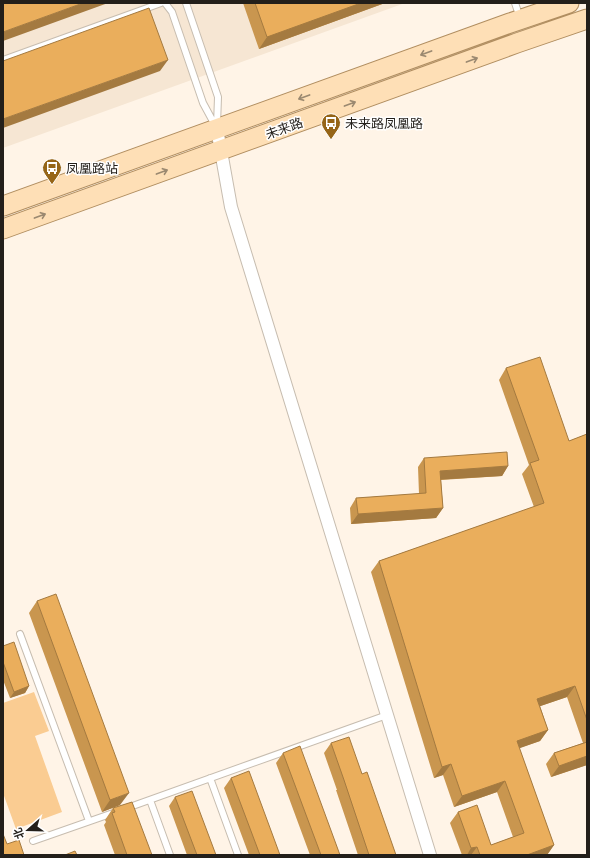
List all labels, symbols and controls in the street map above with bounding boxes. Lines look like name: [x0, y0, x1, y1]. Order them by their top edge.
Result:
one-way arrow: [421, 50, 433, 58]
one-way arrow: [466, 55, 478, 63]
one-way arrow: [298, 94, 310, 102]
one-way arrow: [344, 99, 356, 107]
bus stop icon: 未来路凤凰路: [320, 112, 342, 140]
street label: 未来路: [263, 115, 305, 142]
place label: 未来路凤凰路: [345, 116, 423, 131]
bus stop icon: 凤凰路站: [41, 157, 63, 185]
place label: 凤凰路站: [66, 161, 118, 176]
one-way arrow: [156, 167, 168, 175]
one-way arrow: [33, 211, 45, 219]
north arrow: [8, 810, 48, 850]
text: 北: [11, 826, 27, 841]

